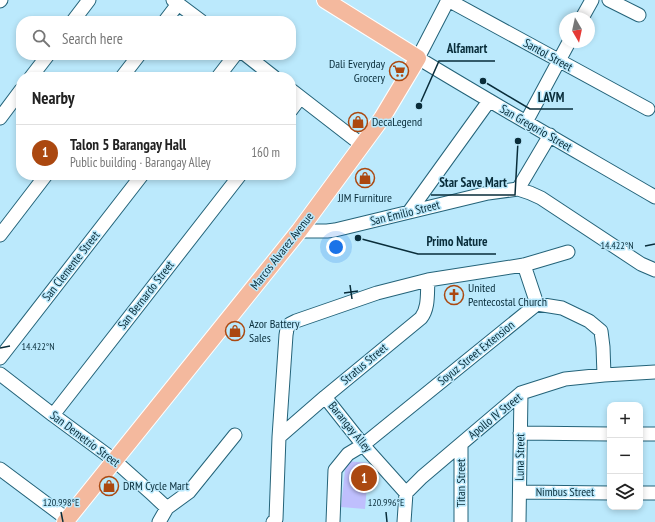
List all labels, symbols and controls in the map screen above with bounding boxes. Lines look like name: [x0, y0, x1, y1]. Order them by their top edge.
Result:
north arrow: [559, 12, 595, 48]
search box: [16, 16, 296, 60]
icon: search: [30, 27, 52, 49]
text: Search here: [62, 29, 123, 48]
street label: Santol Street: [521, 35, 576, 74]
callout: Alfamart: [439, 36, 495, 61]
text: Alfamart: [446, 40, 487, 57]
place label: Dali Everyday Grocery: [329, 56, 385, 85]
supermarket icon: Dali Everyday Grocery: [388, 60, 410, 82]
callout: LAVM: [530, 84, 573, 109]
text: Nearby: [32, 87, 75, 109]
text: LAVM: [538, 89, 565, 106]
street label: San Gregorio Street: [498, 101, 576, 155]
shop icon: DecaLegend: [347, 111, 369, 133]
place label: DecaLegend: [372, 114, 422, 129]
text: Talon 5 Barangay Hall: [70, 135, 186, 154]
text: 1: [42, 144, 48, 161]
text: 160 m: [251, 144, 280, 161]
text: Public building · Barangay Alley: [70, 154, 211, 171]
shop icon: JJM Furniture: [354, 167, 376, 189]
callout: Star Save Mart: [431, 170, 515, 195]
text: Star Save Mart: [439, 174, 507, 191]
place label: JJM Furniture: [337, 190, 392, 205]
street label: San Emilio Street: [368, 196, 442, 228]
street label: Marcos Alvarez Avenue: [247, 209, 316, 292]
street label: San Clemente Street: [39, 227, 103, 304]
callout: Primo Nature: [418, 229, 496, 254]
text: Primo Nature: [426, 233, 488, 250]
your location: [326, 237, 346, 257]
text: 14.422°N: [600, 239, 634, 252]
street label: San Bernardo Street: [114, 257, 177, 332]
place label: United Pentecostal Church: [468, 280, 547, 309]
church icon: United Pentecostal Church: [443, 284, 465, 306]
place label: Azor Battery Sales: [249, 316, 300, 345]
street label: Soyuz Street Extension: [434, 317, 517, 388]
shop icon: Azor Battery Sales: [224, 320, 246, 342]
street label: Stratus Street: [337, 339, 391, 388]
text: 14.422°N: [21, 340, 55, 353]
street label: Apollo IV Street: [465, 389, 525, 442]
street label: Barangay Alley: [325, 398, 376, 455]
map controls: [607, 402, 643, 510]
button: +: [607, 402, 643, 438]
street label: San Demetrio Street: [47, 407, 124, 470]
street label: Luna Street: [512, 432, 527, 481]
button: −: [607, 438, 643, 474]
street label: Titan Street: [453, 458, 468, 507]
pin: 1: [351, 463, 377, 493]
button: layers: [607, 474, 643, 510]
shop icon: DRM Cycle Mart: [98, 475, 120, 497]
place label: DRM Cycle Mart: [123, 478, 189, 493]
street label: Nimbus Street: [536, 484, 595, 499]
text: 120.998°E: [43, 496, 79, 509]
text: 120.996°E: [368, 496, 404, 509]

